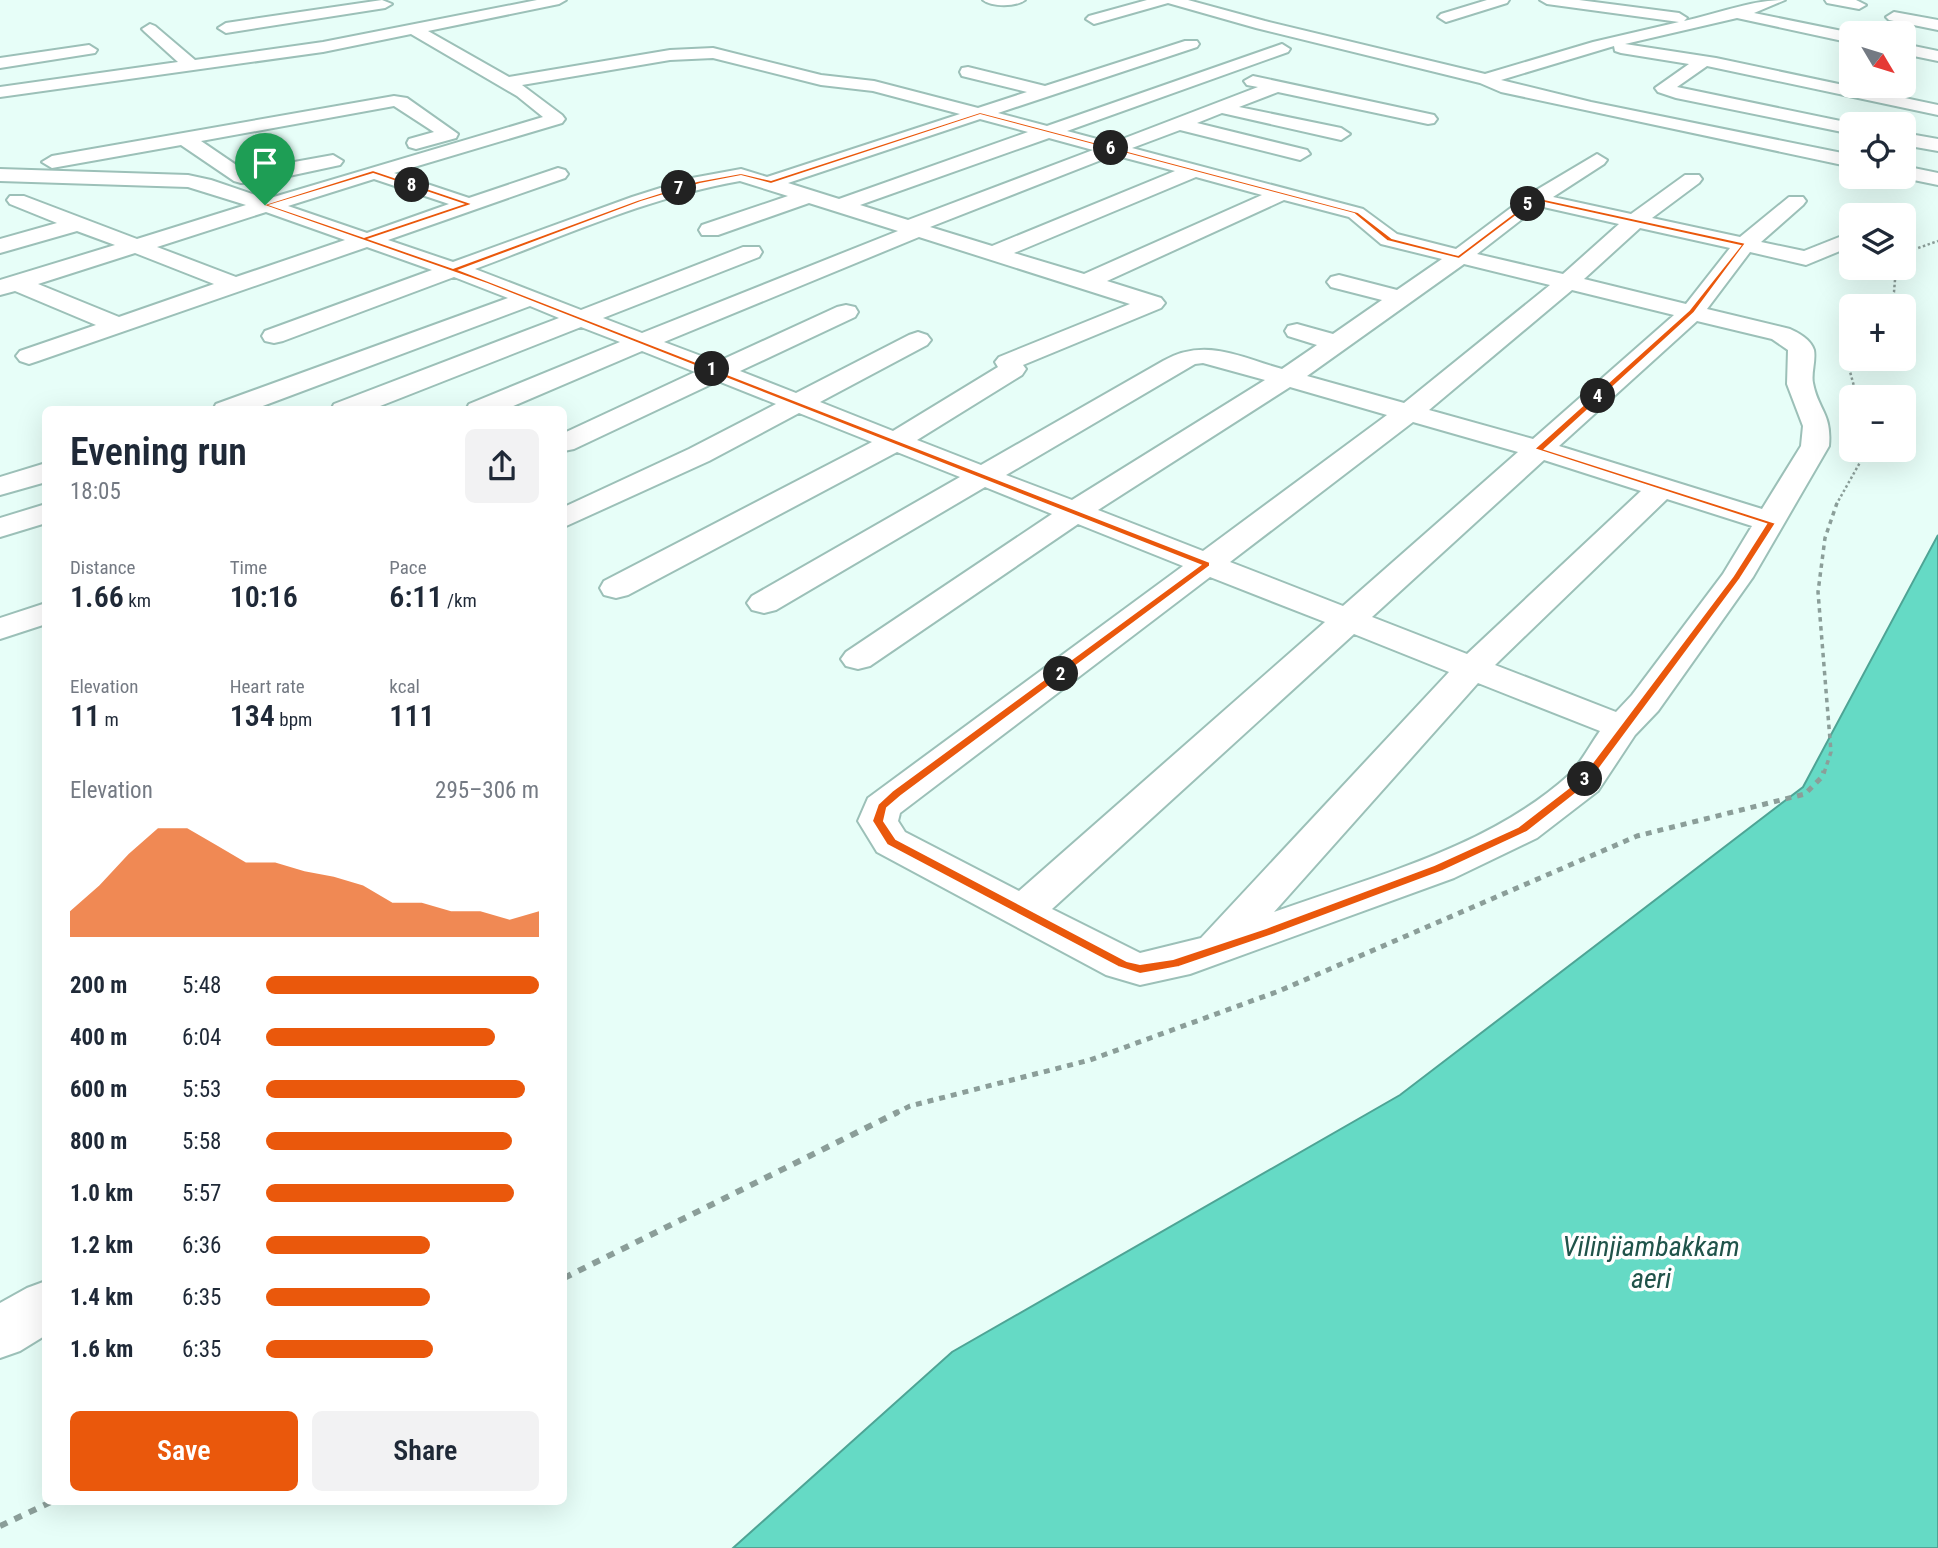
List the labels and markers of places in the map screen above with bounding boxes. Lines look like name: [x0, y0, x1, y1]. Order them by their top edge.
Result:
pin: 6: [1094, 130, 1128, 166]
pin: [235, 133, 295, 205]
pin: 8: [394, 168, 430, 202]
pin: 7: [662, 170, 696, 206]
pin: 5: [1510, 186, 1546, 222]
pin: 1: [694, 352, 730, 386]
pin: 4: [1580, 378, 1616, 414]
pin: 2: [1044, 656, 1078, 692]
pin: 3: [1568, 762, 1602, 796]

